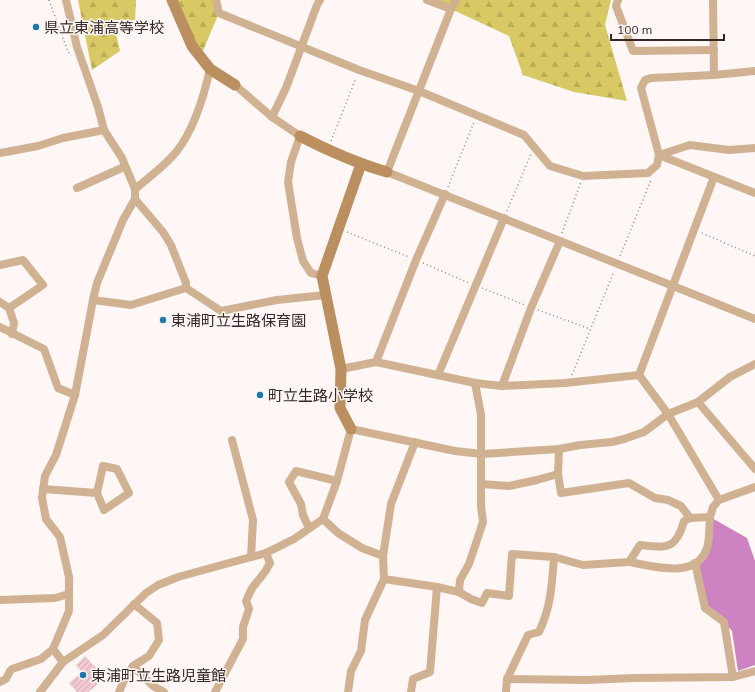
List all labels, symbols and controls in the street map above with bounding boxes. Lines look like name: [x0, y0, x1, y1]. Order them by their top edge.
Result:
scale bar: [611, 16, 724, 42]
place label: 県立東浦高等学校: [44, 18, 164, 37]
marker: 県立東浦高等学校: [31, 22, 41, 32]
text: 100 m: [617, 22, 652, 37]
place label: 東浦町立生路保育園: [171, 311, 306, 330]
marker: 東浦町立生路保育園: [158, 315, 168, 325]
place label: 町立生路小学校: [268, 386, 373, 405]
marker: 町立生路小学校: [255, 390, 265, 400]
place label: 東浦町立生路児童館: [91, 666, 226, 685]
marker: 東浦町立生路児童館: [78, 670, 88, 680]

